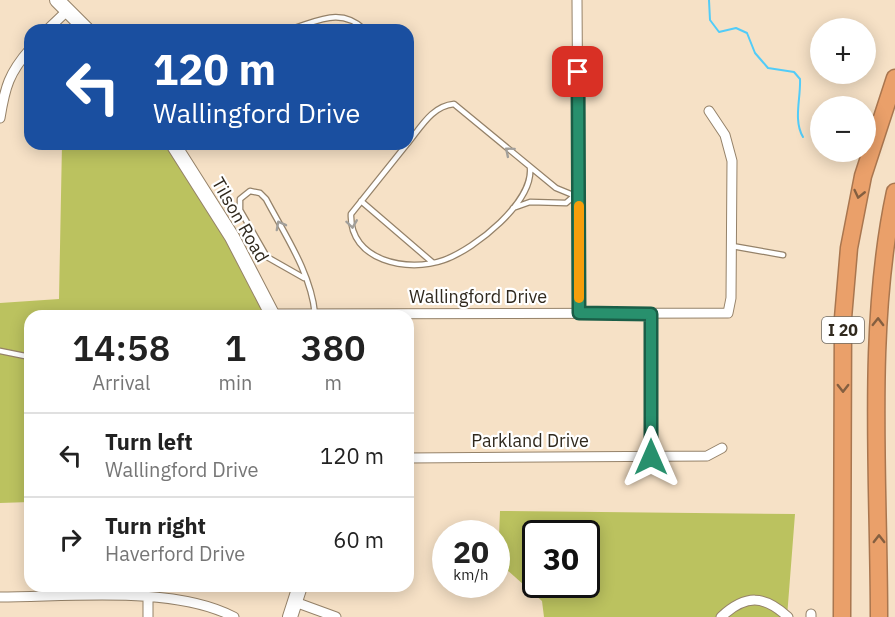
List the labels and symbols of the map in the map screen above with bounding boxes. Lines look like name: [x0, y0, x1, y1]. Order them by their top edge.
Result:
pin: [552, 46, 603, 97]
one-way arrow: [505, 147, 516, 158]
street label: Tilson Road: [207, 173, 274, 266]
one-way arrow: [854, 189, 867, 199]
one-way arrow: [346, 219, 358, 229]
one-way arrow: [276, 221, 287, 231]
street label: Wallingford Drive: [409, 285, 547, 308]
road number: I 20: [822, 317, 864, 343]
one-way arrow: [872, 317, 884, 326]
one-way arrow: [837, 383, 849, 392]
position arrow: [619, 425, 683, 489]
street label: Parkland Drive: [471, 429, 589, 452]
speed limit sign: 30: [522, 520, 600, 598]
one-way arrow: [873, 535, 885, 544]

